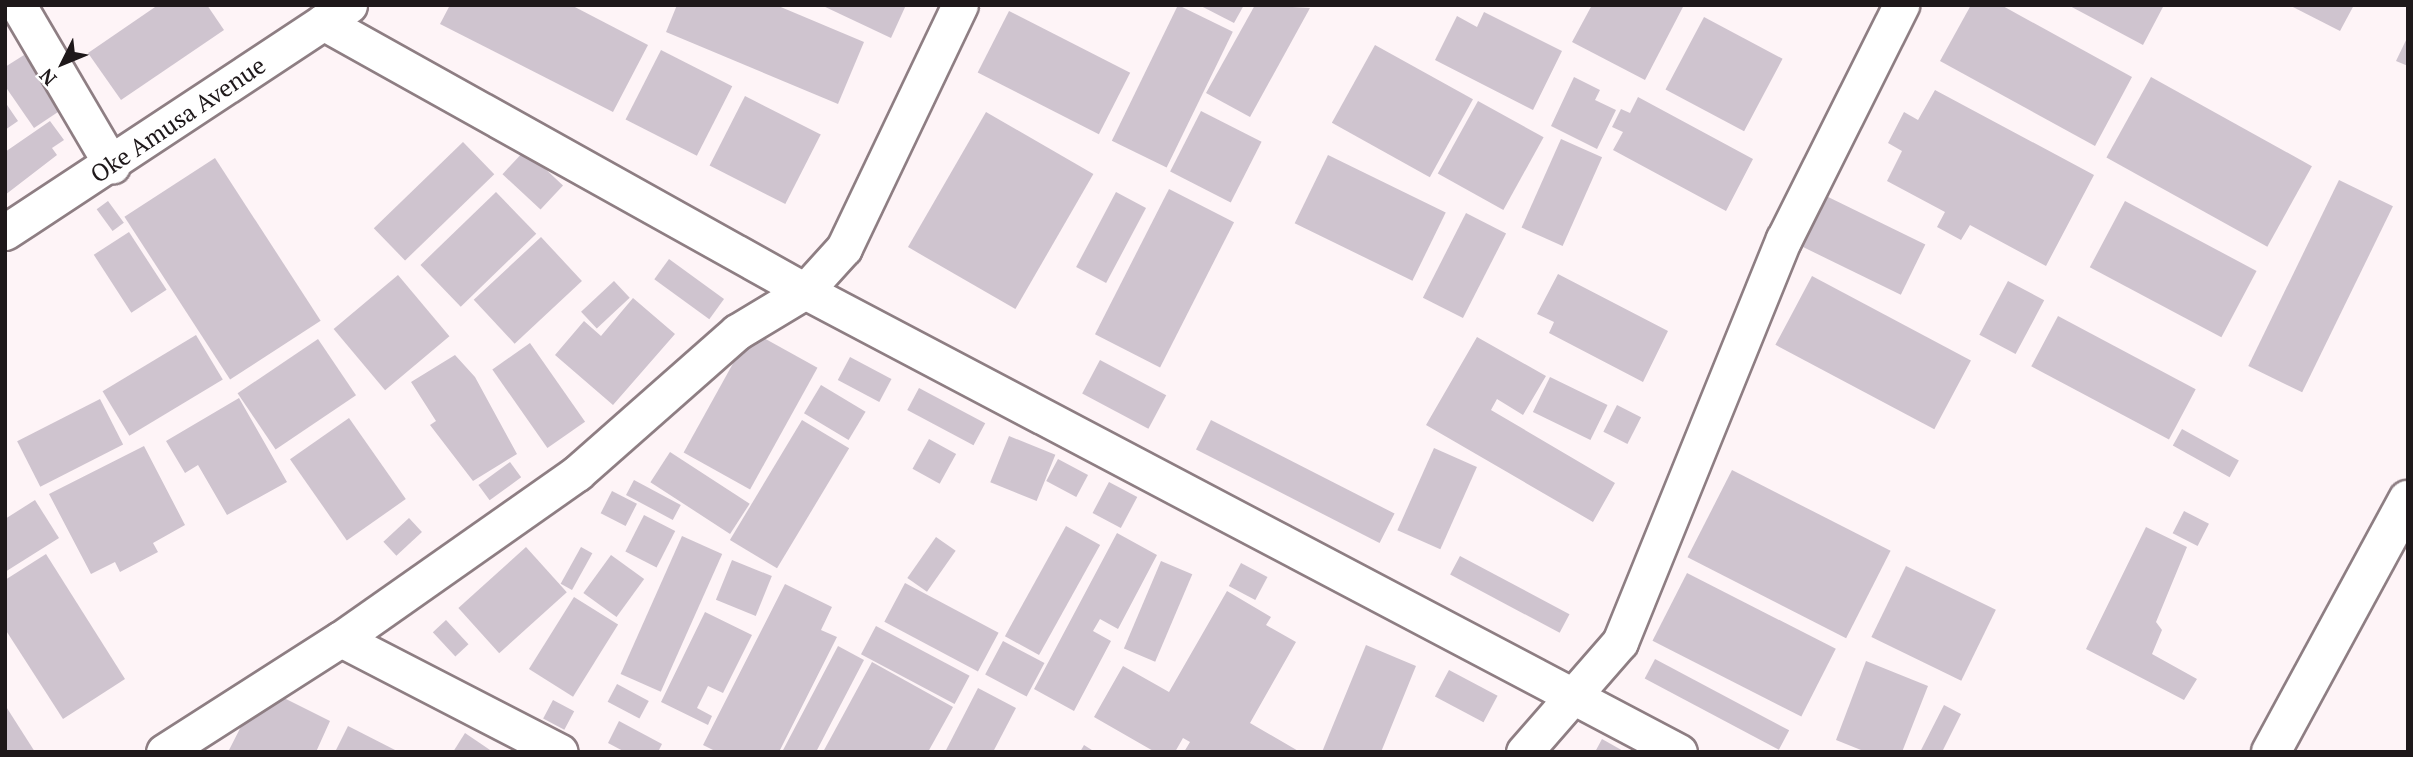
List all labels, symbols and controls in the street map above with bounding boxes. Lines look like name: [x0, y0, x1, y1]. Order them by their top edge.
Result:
north arrow: [28, 28, 98, 98]
street label: Oke Amusa Avenue: [85, 51, 271, 189]
text: N: [33, 64, 61, 91]

